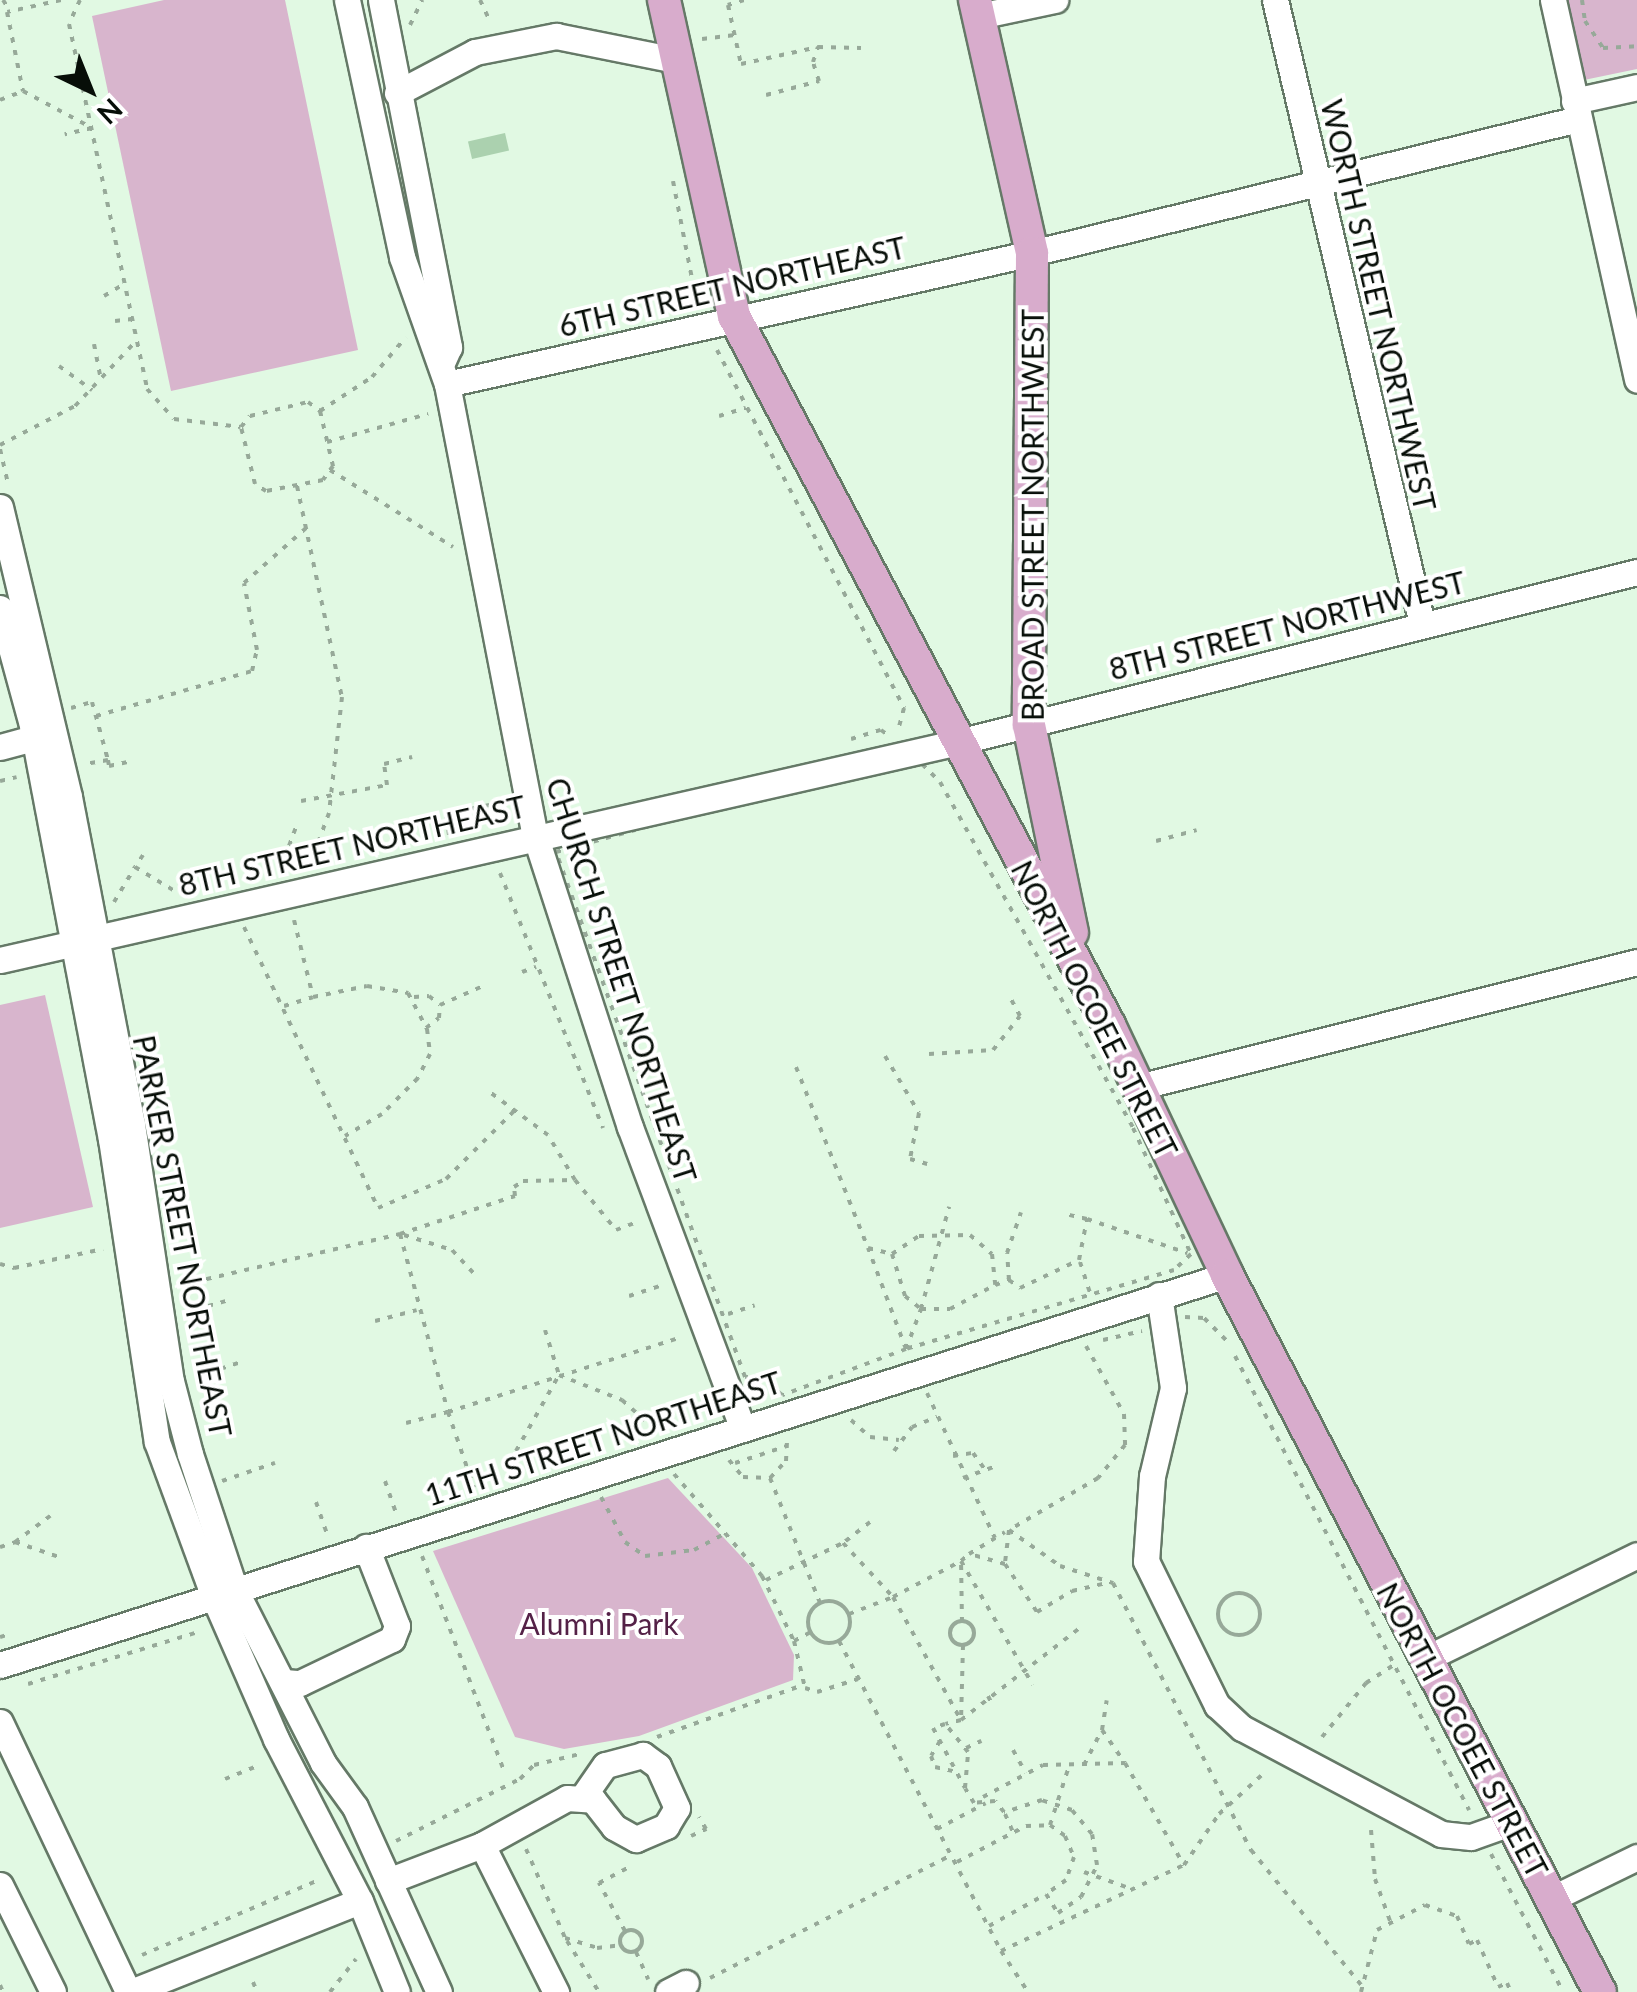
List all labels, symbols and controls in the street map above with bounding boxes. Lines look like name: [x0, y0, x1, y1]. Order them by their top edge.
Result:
north arrow: [40, 40, 140, 140]
text: N: [91, 92, 130, 132]
street label: WORTH STREET NORTHWEST: [1314, 95, 1444, 515]
street label: 6TH STREET NORTHEAST: [555, 228, 909, 344]
street label: BROAD STREET NORTHWEST: [1014, 308, 1050, 722]
street label: 8TH STREET NORTHWEST: [1105, 563, 1469, 687]
street label: CHURCH STREET NORTHEAST: [539, 773, 705, 1187]
street label: 8TH STREET NORTHEAST: [175, 787, 529, 903]
street label: NORTH OCOEE STREET: [1004, 855, 1186, 1163]
street label: PARKER STREET NORTHEAST: [126, 1032, 240, 1440]
street label: 11TH STREET NORTHEAST: [420, 1363, 786, 1513]
street label: NORTH OCOEE STREET: [1370, 1577, 1556, 1883]
park label: Alumni Park: [520, 1605, 678, 1641]

